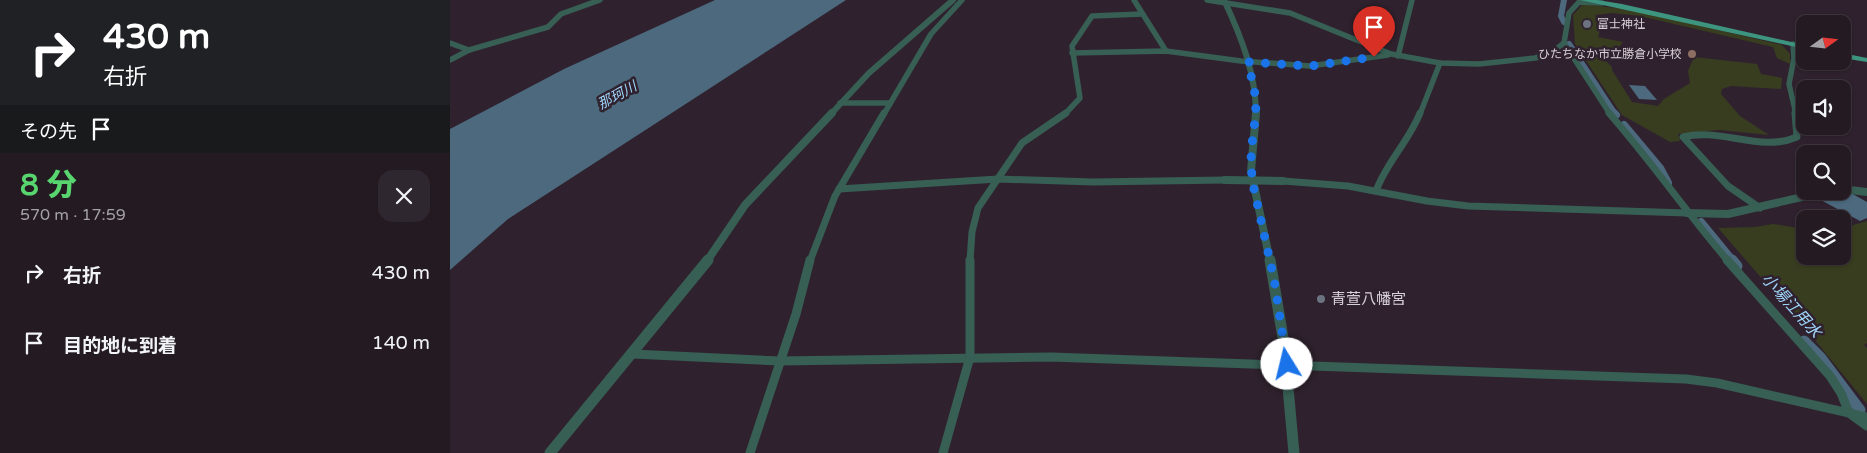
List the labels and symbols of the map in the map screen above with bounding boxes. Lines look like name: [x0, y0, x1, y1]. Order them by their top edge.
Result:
pin: [1353, 6, 1395, 57]
north arrow: [1796, 15, 1851, 70]
place label: 富士神社: [1597, 17, 1645, 31]
marker: 富士神社: [1581, 18, 1593, 30]
place label: ひたちなか市立勝倉小学校: [1538, 47, 1682, 61]
marker: ひたちなか市立勝倉小学校: [1686, 48, 1698, 60]
water label: 那珂川: [595, 77, 641, 113]
water label: 小場江用水: [1757, 269, 1827, 344]
place label: 青萱八幡宮: [1331, 290, 1406, 308]
marker: 青萱八幡宮: [1315, 293, 1327, 305]
position arrow: [1260, 337, 1312, 389]

